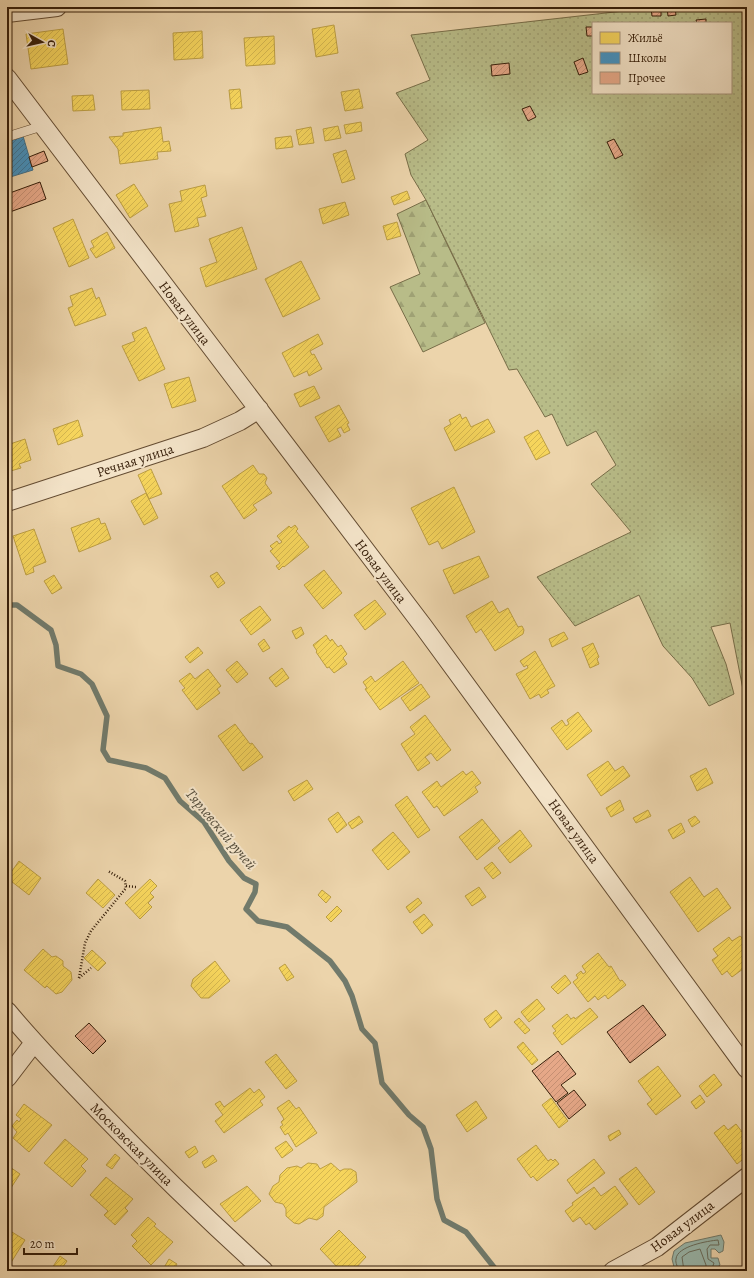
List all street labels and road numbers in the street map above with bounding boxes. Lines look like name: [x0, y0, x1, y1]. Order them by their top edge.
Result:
street label: Новая улица: [154, 277, 215, 350]
street label: Речная улица: [94, 439, 177, 482]
street label: Новая улица: [350, 535, 411, 608]
street label: Новая улица: [544, 795, 604, 868]
street label: Московская улица: [86, 1099, 178, 1190]
street label: Новая улица: [646, 1196, 719, 1257]

